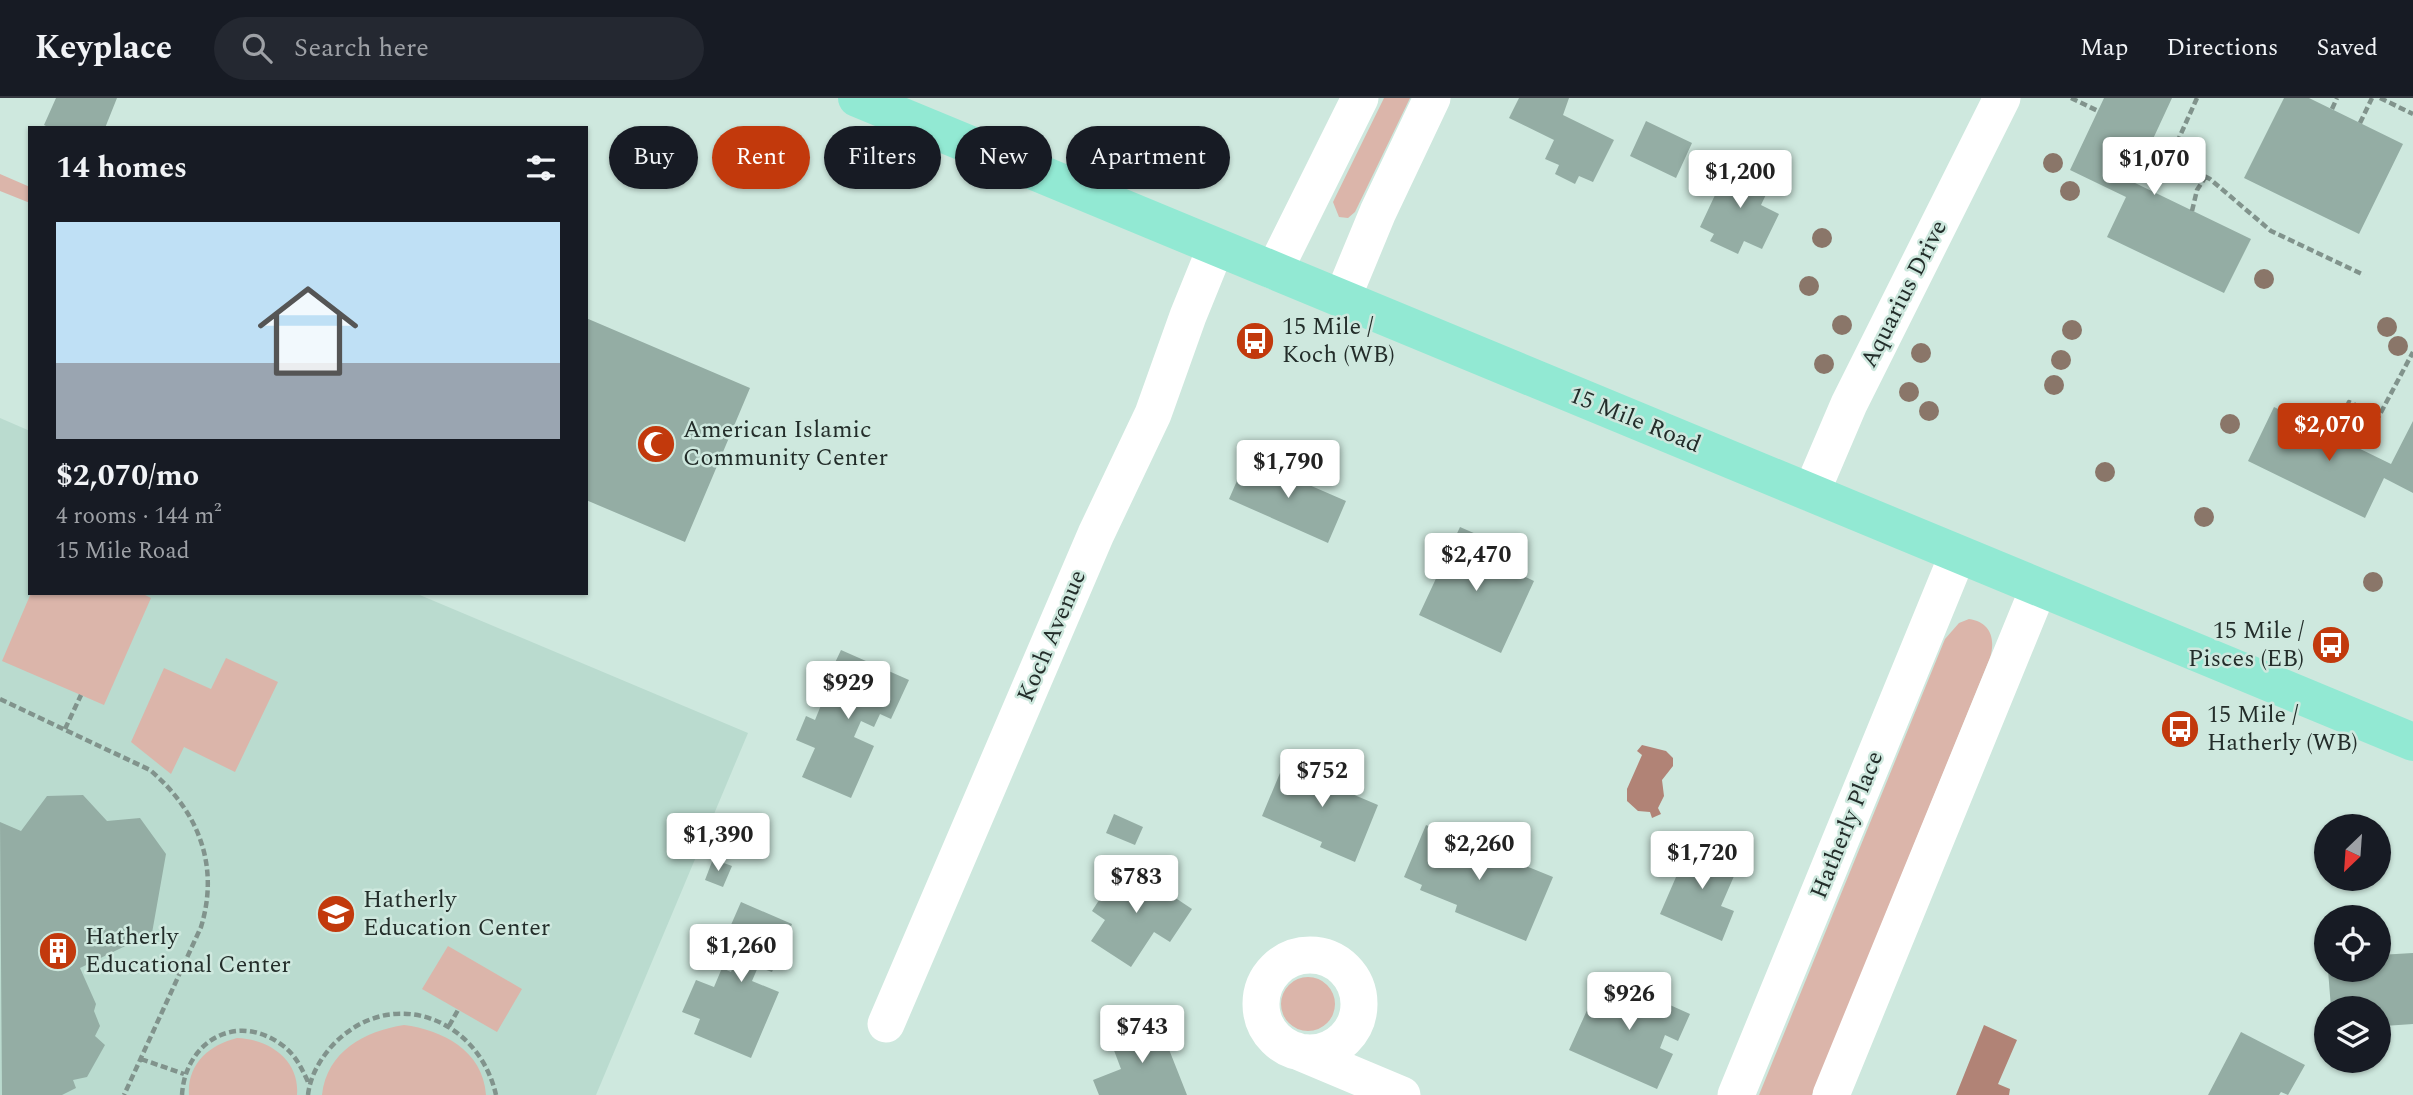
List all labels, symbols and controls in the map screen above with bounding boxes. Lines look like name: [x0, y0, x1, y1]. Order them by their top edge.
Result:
search box: [214, 17, 704, 80]
text: Keyplace: [35, 23, 172, 73]
text: Search here: [294, 28, 429, 68]
icon: search: [238, 29, 276, 67]
text: Map: [2080, 30, 2128, 66]
text: Directions: [2166, 30, 2278, 66]
text: Saved: [2316, 30, 2378, 66]
chip: Buy: [609, 126, 698, 189]
chip: Rent: [712, 126, 810, 189]
chip: Filters: [824, 126, 941, 189]
chip: New: [955, 126, 1052, 189]
chip: Apartment: [1066, 126, 1230, 189]
pin: $1,070: [2097, 138, 2211, 197]
text: $1,070: [2119, 142, 2189, 177]
text: 14 homes: [56, 145, 187, 191]
icon: filters: [522, 149, 560, 187]
pin: $1,200: [1683, 150, 1797, 210]
text: $1,200: [1705, 155, 1775, 190]
street label: Aquarius Drive: [1851, 214, 1957, 374]
icon: home: [245, 268, 371, 394]
place label: 15 Mile / Koch (WB): [1282, 309, 1395, 373]
bus stop icon: 15 Mile / Koch (WB): [1234, 320, 1276, 362]
street label: 15 Mile Road: [1564, 377, 1706, 463]
pin: $2,070: [2272, 404, 2386, 463]
text: $2,070: [2294, 408, 2364, 443]
place label: American Islamic Community Center: [683, 412, 888, 476]
mosque icon: American Islamic Community Center: [635, 423, 677, 465]
pin: $1,790: [1231, 440, 1345, 500]
text: $1,790: [1253, 445, 1323, 480]
text: $2,070/mo: [56, 453, 199, 499]
text: 4 rooms · 144 m²: [56, 499, 222, 534]
pin: $2,470: [1419, 533, 1533, 593]
text: 15 Mile Road: [56, 534, 190, 569]
text: $2,470: [1441, 538, 1511, 573]
street label: Koch Avenue: [1008, 564, 1096, 708]
place label: 15 Mile / Pisces (EB): [2188, 613, 2304, 677]
bus stop icon: 15 Mile / Pisces (EB): [2310, 624, 2352, 666]
pin: $929: [807, 662, 889, 721]
text: $929: [822, 666, 874, 701]
place label: 15 Mile / Hatherly (WB): [2207, 697, 2358, 761]
bus stop icon: 15 Mile / Hatherly (WB): [2159, 708, 2201, 750]
street label: Hatherly Place: [1801, 746, 1893, 904]
pin: $752: [1281, 750, 1363, 809]
text: $752: [1296, 754, 1348, 789]
pin: $1,390: [661, 814, 775, 873]
north arrow: [2314, 814, 2390, 891]
map controls: [2314, 814, 2391, 1073]
text: $1,390: [683, 818, 753, 853]
pin: $2,260: [1422, 822, 1536, 882]
text: $2,260: [1444, 827, 1514, 862]
pin: $1,720: [1645, 832, 1759, 891]
text: $1,720: [1667, 836, 1737, 871]
pin: $783: [1095, 856, 1177, 915]
text: $783: [1110, 860, 1162, 895]
place label: Hatherly Education Center: [363, 882, 550, 946]
school or university icon: Hatherly Education Center: [315, 893, 357, 935]
button: locate: [2314, 905, 2391, 982]
place label: Hatherly Educational Center: [85, 919, 291, 983]
pin: $1,260: [684, 924, 798, 984]
text: $1,260: [706, 929, 776, 964]
building icon: Hatherly Educational Center: [37, 930, 79, 972]
pin: $926: [1588, 972, 1670, 1032]
text: $926: [1603, 977, 1655, 1012]
button: layers: [2314, 996, 2391, 1073]
pin: $743: [1101, 1006, 1183, 1065]
text: $743: [1116, 1010, 1168, 1045]

